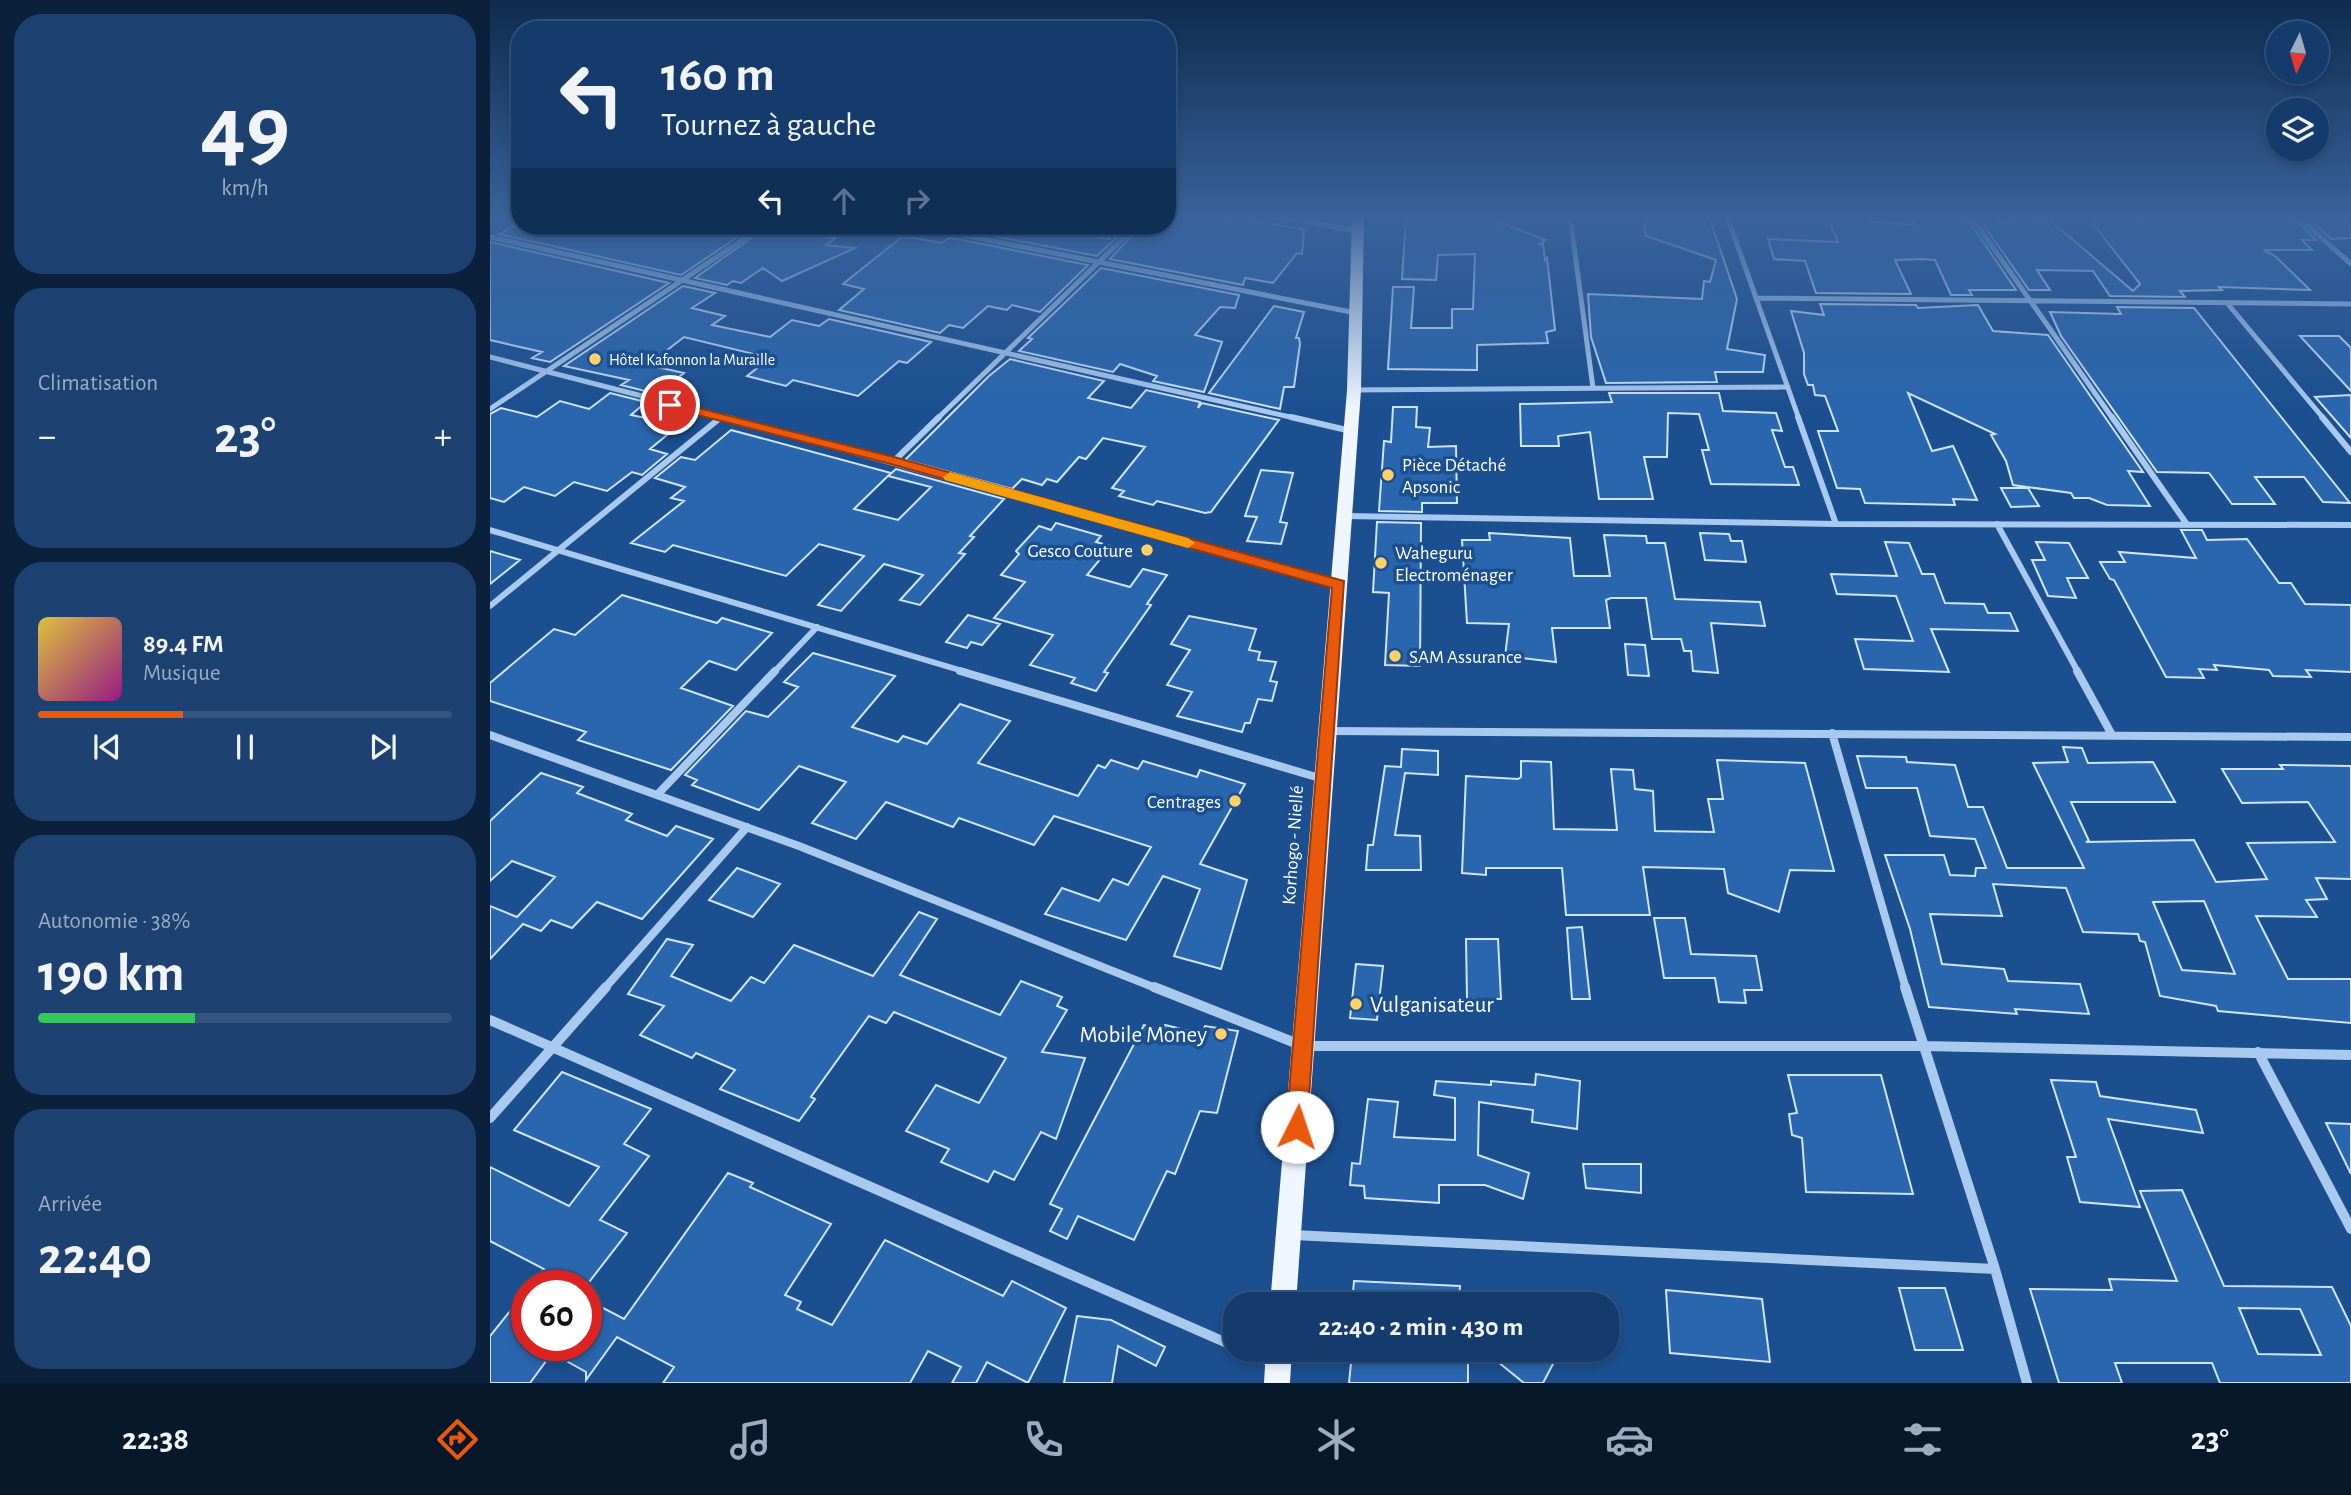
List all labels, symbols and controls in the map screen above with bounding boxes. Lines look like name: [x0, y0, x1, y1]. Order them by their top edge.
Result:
north arrow: [2266, 21, 2329, 84]
map controls: [2266, 21, 2329, 161]
icon: left: [546, 49, 637, 140]
text: 160 m: [661, 51, 775, 100]
text: 49: [200, 84, 290, 175]
button: layers: [2266, 98, 2329, 161]
text: Tournez à gauche: [661, 109, 876, 141]
text: km/h: [221, 177, 269, 200]
icon: left: [752, 182, 790, 220]
icon: ahead: [825, 182, 863, 220]
icon: right: [898, 182, 936, 220]
marker: Hôtel Kafonnon la Muraille: [587, 351, 603, 367]
place label: Hôtel Kafonnon la Muraille: [609, 352, 775, 368]
text: Climatisation: [38, 372, 158, 395]
pin: [640, 375, 700, 435]
icon: arrive: [651, 386, 689, 424]
text: 23°: [214, 410, 276, 462]
text: −: [38, 418, 56, 456]
text: +: [434, 418, 452, 456]
place label: Pièce Détaché Apsonic: [1402, 456, 1506, 497]
marker: Pièce Détaché Apsonic: [1380, 467, 1396, 483]
place label: Gesco Couture: [1027, 542, 1133, 561]
marker: Gesco Couture: [1139, 542, 1155, 558]
place label: Waheguru Electroménager: [1395, 544, 1513, 585]
marker: Waheguru Electroménager: [1373, 555, 1389, 571]
text: 89.4 FM: [143, 631, 224, 657]
marker: SAM Assurance: [1387, 648, 1403, 664]
place label: SAM Assurance: [1409, 648, 1522, 667]
text: Musique: [143, 662, 221, 685]
icon: previous: [88, 728, 126, 766]
icon: pause: [226, 728, 264, 766]
icon: next: [364, 728, 402, 766]
street label: Korhogo - Niellé: [1280, 785, 1307, 905]
place label: Centrages: [1147, 793, 1221, 812]
marker: Centrages: [1227, 793, 1243, 809]
text: Autonomie · 38%: [38, 910, 190, 933]
text: 190 km: [38, 948, 184, 1000]
place label: Vulganisateur: [1370, 994, 1494, 1017]
marker: Vulganisateur: [1348, 996, 1364, 1012]
place label: Mobile Money: [1080, 1024, 1207, 1047]
marker: Mobile Money: [1213, 1026, 1229, 1042]
position arrow: [1260, 1090, 1334, 1164]
text: Arrivée: [38, 1193, 102, 1216]
text: 22:40: [38, 1231, 152, 1283]
speed limit sign: 60: [511, 1270, 602, 1361]
text: 22:40 · 2 min · 430 m: [1318, 1314, 1524, 1340]
icon: directions: [433, 1415, 482, 1464]
icon: music: [726, 1415, 775, 1464]
icon: phone: [1019, 1415, 1068, 1464]
icon: climate: [1312, 1415, 1361, 1464]
icon: car: [1605, 1415, 1654, 1464]
icon: filters: [1898, 1415, 1947, 1464]
text: 22:38: [122, 1423, 189, 1455]
text: 23°: [2191, 1423, 2229, 1455]

